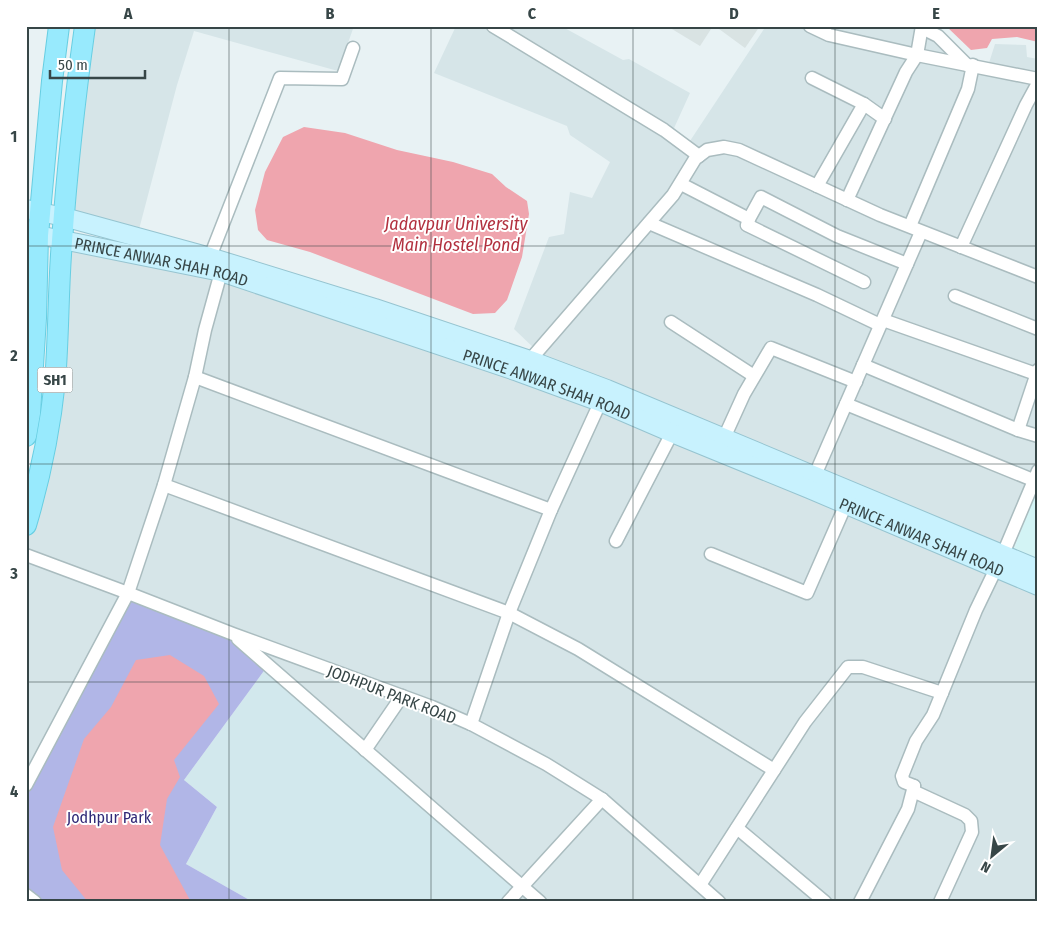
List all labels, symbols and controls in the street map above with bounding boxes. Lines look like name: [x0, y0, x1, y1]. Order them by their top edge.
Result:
text: A: [123, 4, 133, 23]
text: B: [326, 4, 335, 23]
text: C: [528, 4, 537, 23]
text: D: [729, 4, 739, 23]
text: E: [932, 4, 940, 23]
scale bar: [50, 48, 145, 80]
text: 50 m: [58, 56, 88, 74]
text: 1: [11, 127, 17, 146]
water label: Jadavpur University Main Hostel Pond: [383, 213, 529, 256]
street label: PRINCE ANWAR SHAH ROAD: [73, 234, 251, 290]
street label: PRINCE ANWAR SHAH ROAD: [460, 345, 633, 424]
text: 2: [9, 346, 18, 365]
road number: SH1: [38, 368, 72, 392]
street label: PRINCE ANWAR SHAH ROAD: [836, 494, 1007, 581]
text: 3: [9, 564, 18, 583]
street label: JODHPUR PARK ROAD: [325, 661, 459, 728]
text: 4: [10, 782, 18, 801]
park label: Jodhpur Park: [67, 808, 152, 827]
north arrow: [966, 830, 1016, 880]
text: N: [978, 857, 994, 876]

